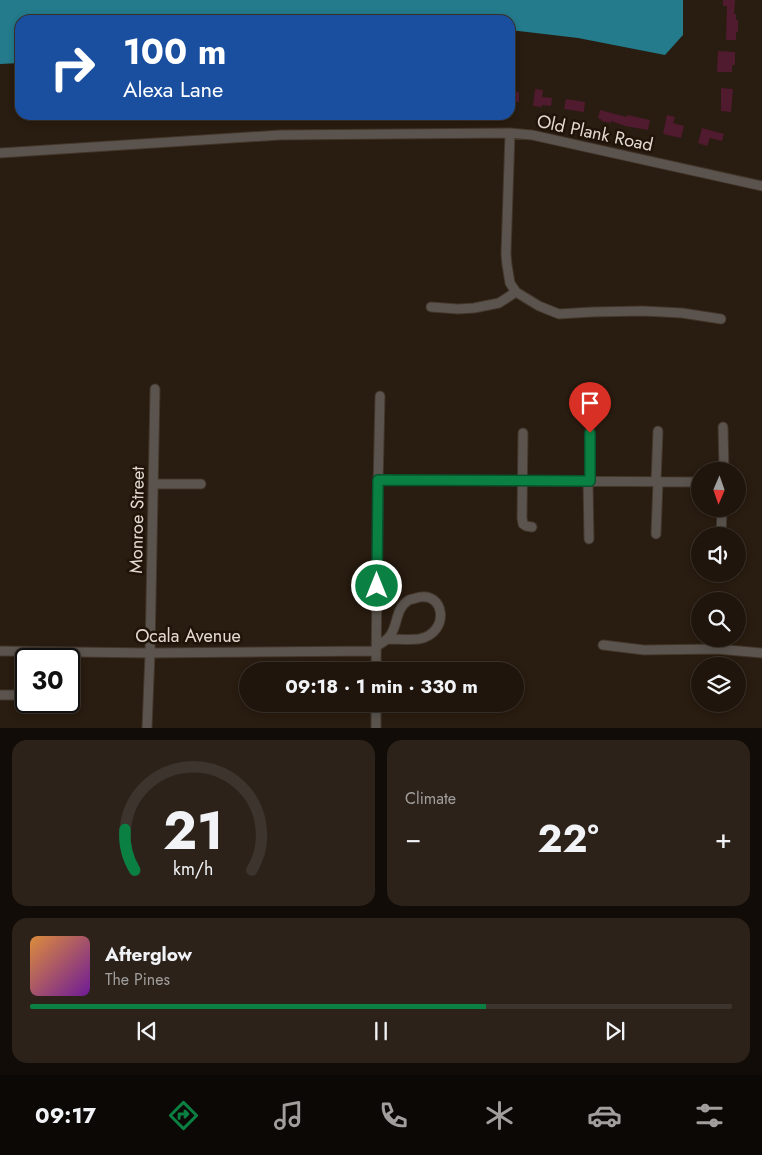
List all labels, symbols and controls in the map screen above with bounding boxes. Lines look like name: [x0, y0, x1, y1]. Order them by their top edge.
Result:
text: 100 m: [123, 27, 226, 77]
icon: right: [40, 35, 105, 100]
text: Alexa Lane: [123, 73, 223, 105]
street label: Old Plank Road: [534, 108, 656, 158]
pin: [569, 382, 611, 433]
icon: arrive: [576, 389, 604, 417]
north arrow: [691, 462, 746, 518]
map controls: [691, 462, 746, 712]
street label: Monroe Street: [123, 466, 151, 574]
button: sound: [691, 527, 746, 582]
position arrow: [350, 559, 402, 611]
button: search: [691, 592, 746, 647]
street label: Ocala Avenue: [135, 623, 241, 649]
speed limit sign: 30: [15, 648, 80, 713]
button: layers: [691, 657, 746, 712]
text: 09:18 · 1 min · 330 m: [285, 673, 478, 700]
text: Climate: [405, 787, 456, 810]
text: 21: [163, 793, 224, 869]
text: 22°: [538, 811, 599, 866]
text: −: [405, 818, 422, 859]
text: +: [715, 818, 732, 859]
text: km/h: [173, 856, 214, 882]
text: Afterglow: [105, 941, 192, 968]
text: The Pines: [105, 968, 170, 991]
icon: previous: [133, 1017, 161, 1045]
icon: pause: [367, 1017, 395, 1045]
icon: next: [601, 1017, 629, 1045]
icon: directions: [166, 1098, 201, 1133]
icon: music: [271, 1098, 306, 1133]
icon: phone: [376, 1098, 411, 1133]
icon: climate: [482, 1098, 517, 1133]
icon: car: [587, 1098, 622, 1133]
icon: filters: [692, 1098, 727, 1133]
text: 09:17: [35, 1099, 96, 1131]

